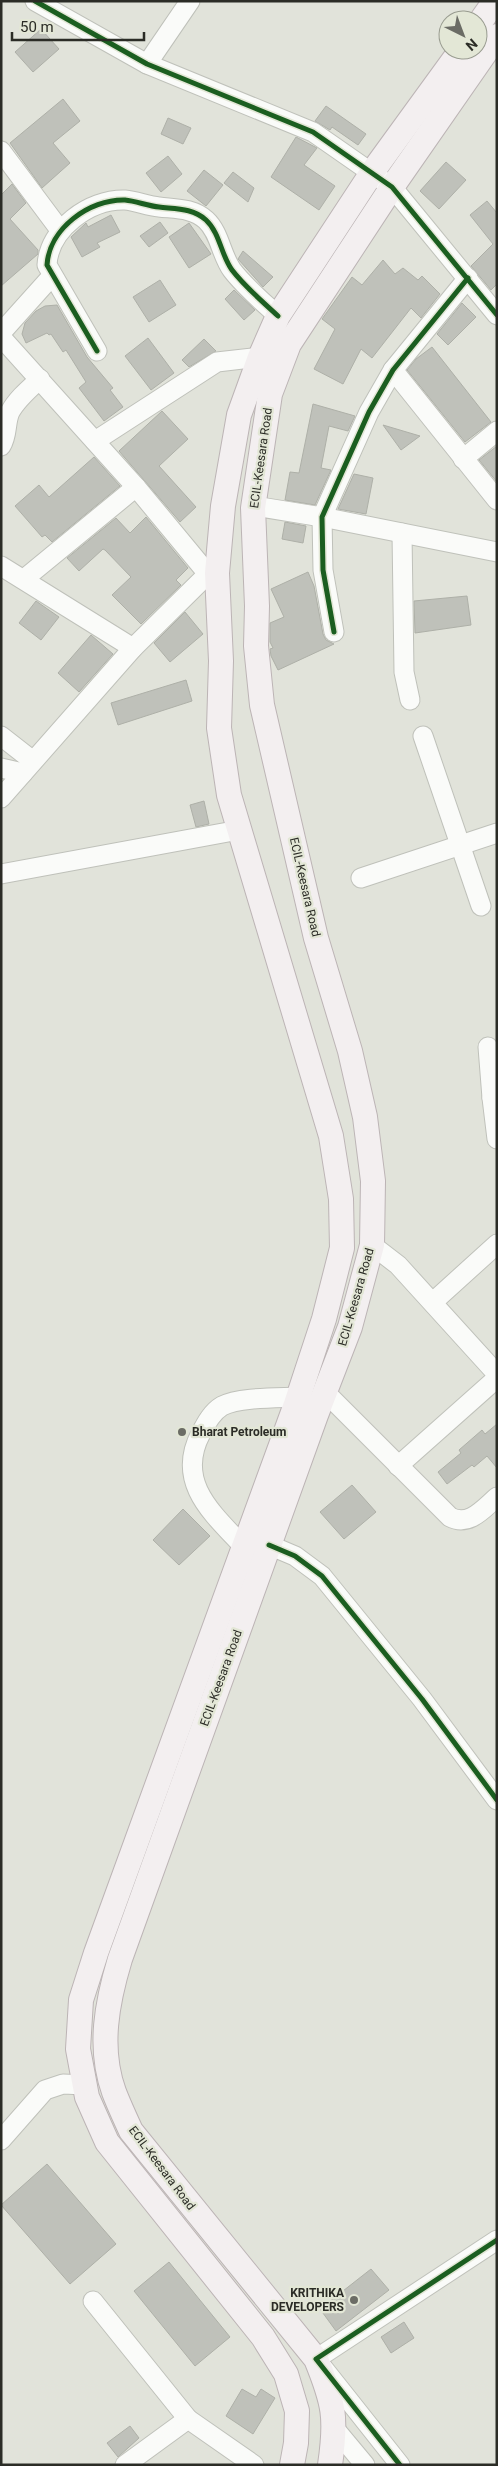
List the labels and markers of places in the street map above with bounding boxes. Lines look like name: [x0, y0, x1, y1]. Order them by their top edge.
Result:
place label: Bharat Petroleum: [192, 1425, 286, 1439]
marker: Bharat Petroleum: [176, 1426, 188, 1438]
place label: KRITHIKA DEVELOPERS: [271, 2286, 345, 2314]
marker: KRITHIKA DEVELOPERS: [348, 2294, 360, 2306]

